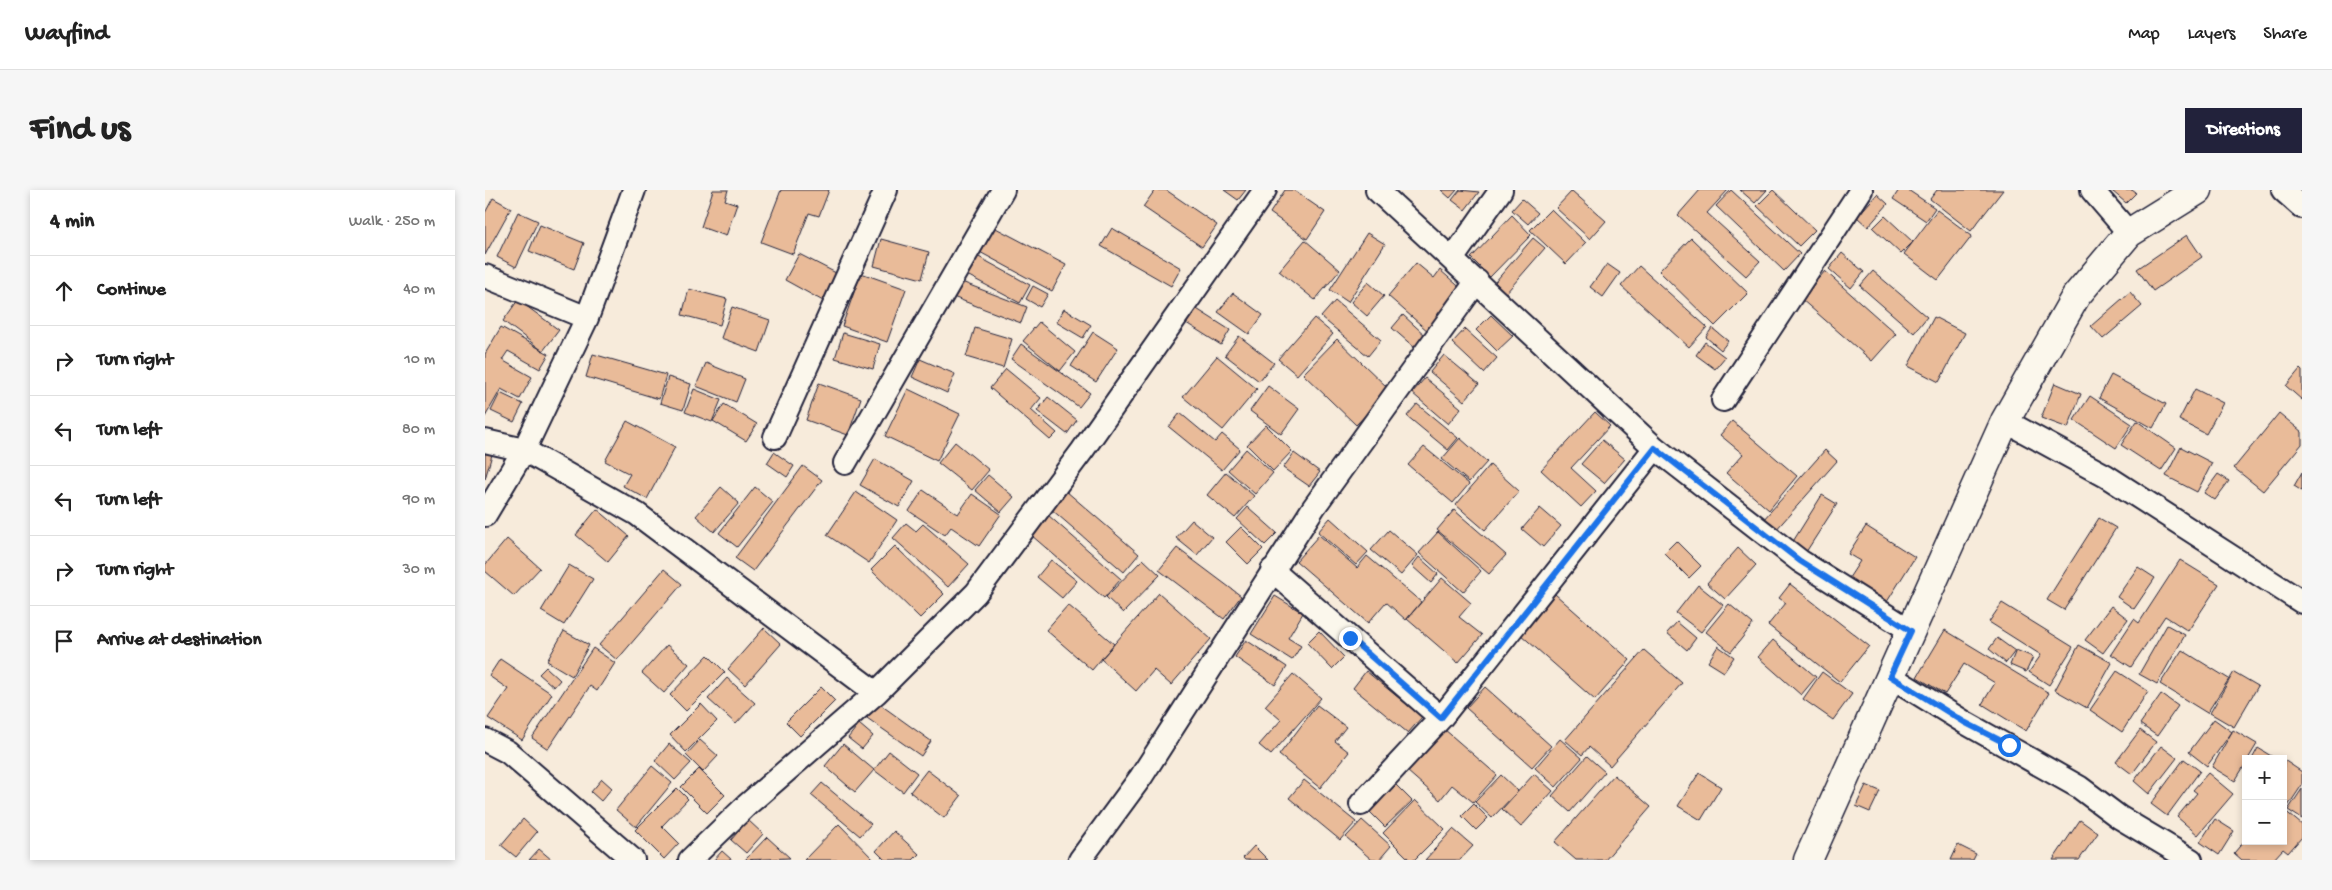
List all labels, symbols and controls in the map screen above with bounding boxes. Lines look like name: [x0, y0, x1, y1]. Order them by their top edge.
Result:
text: Wayfind: [25, 20, 109, 49]
text: Map: [2128, 24, 2160, 45]
text: Layers: [2188, 24, 2235, 45]
text: Share: [2263, 24, 2307, 45]
button: Directions: [2185, 108, 2302, 153]
text: Find us: [30, 110, 130, 151]
text: 4 min: [50, 210, 94, 235]
text: Walk · 250 m: [349, 213, 435, 232]
icon: ahead: [50, 277, 78, 305]
text: Continue: [97, 279, 166, 302]
text: 40 m: [403, 281, 435, 300]
icon: right: [50, 347, 78, 375]
text: Turn right: [97, 349, 173, 372]
text: 10 m: [404, 351, 435, 370]
icon: left: [50, 417, 78, 445]
text: Turn left: [97, 419, 161, 442]
text: 80 m: [402, 421, 435, 440]
icon: left: [50, 487, 78, 515]
text: Turn left: [97, 489, 161, 512]
text: 90 m: [403, 491, 435, 510]
icon: right: [50, 557, 78, 585]
text: Turn right: [97, 559, 173, 582]
text: 30 m: [402, 561, 435, 580]
icon: arrive: [50, 627, 78, 655]
route end: [1339, 627, 1362, 650]
text: Arrive at destination: [97, 629, 261, 652]
route start: [1998, 734, 2021, 757]
map controls: [2242, 755, 2287, 845]
button: +: [2242, 755, 2287, 800]
button: −: [2242, 800, 2287, 845]

